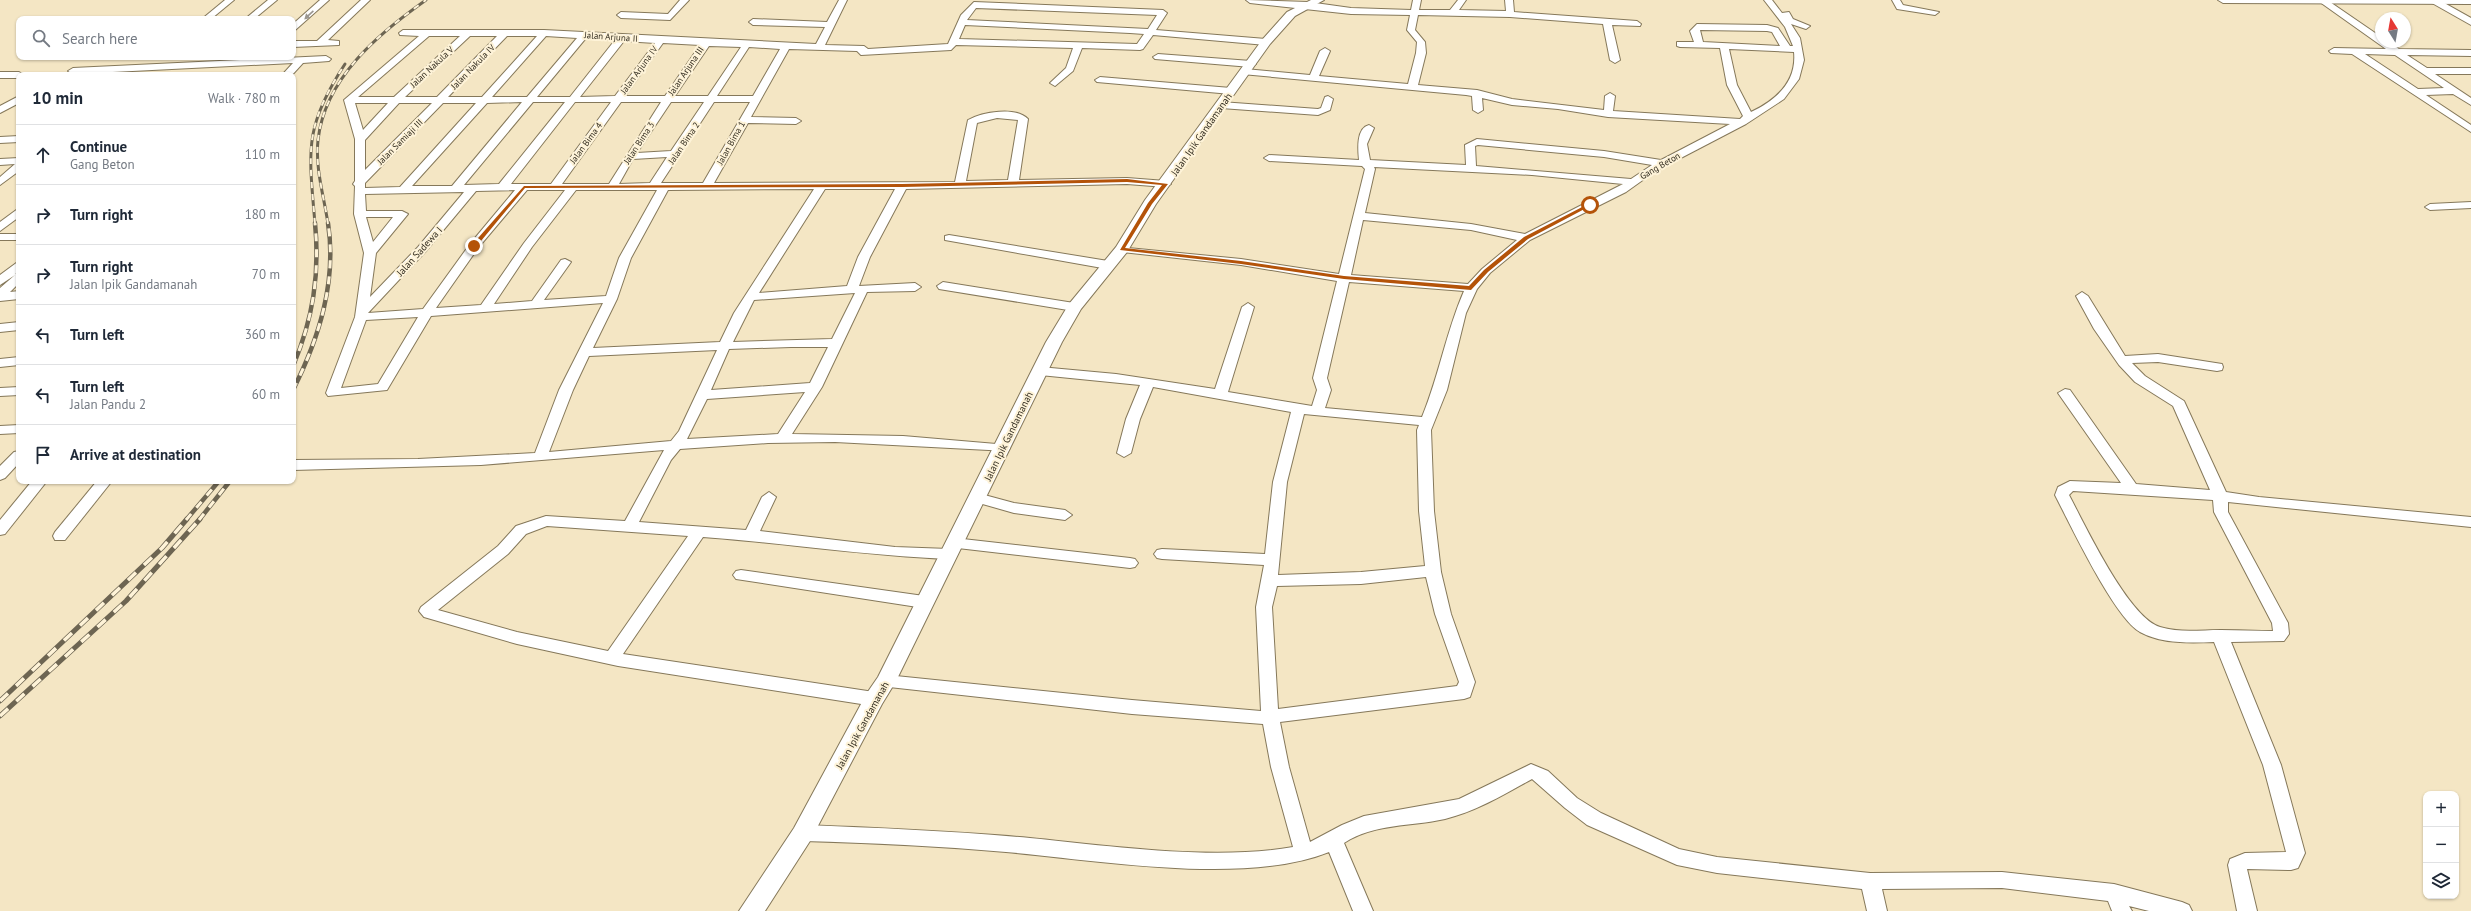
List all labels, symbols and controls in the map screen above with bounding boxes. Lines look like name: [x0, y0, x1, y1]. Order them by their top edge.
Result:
one-way arrow: [304, 10, 314, 19]
north arrow: [2375, 12, 2411, 48]
search box: [16, 16, 296, 60]
icon: search: [30, 27, 52, 49]
text: Search here: [62, 29, 138, 48]
street label: Jalan Arjuna II: [583, 29, 638, 44]
street label: Jalan Nakula IV: [448, 41, 497, 92]
street label: Jalan Nakula V: [407, 43, 456, 90]
street label: Jalan Arjuna IV: [617, 43, 660, 97]
street label: Jalan Arjuna III: [665, 44, 706, 98]
text: 10 min: [32, 87, 83, 109]
text: Walk · 780 m: [208, 90, 280, 107]
street label: Jalan Ipik Gandamanah: [1167, 90, 1235, 179]
street label: Jalan Samiaji III: [374, 117, 425, 167]
street label: Jalan Bima 3: [620, 119, 656, 167]
street label: Jalan Bima 1: [714, 119, 747, 167]
street label: Jalan Bima 4: [566, 120, 604, 166]
street label: Jalan Bima 2: [665, 120, 702, 167]
text: Continue: [70, 137, 127, 156]
icon: ahead: [32, 144, 54, 166]
text: 110 m: [245, 146, 280, 163]
street label: Gang Beton: [1638, 150, 1682, 181]
text: Gang Beton: [70, 156, 135, 173]
route start: [1581, 196, 1599, 214]
icon: right: [32, 204, 54, 226]
text: Turn right: [70, 205, 133, 224]
text: 180 m: [245, 206, 280, 223]
street label: Jalan Sadewa I: [393, 224, 445, 280]
route end: [465, 237, 483, 255]
text: Turn right: [70, 257, 133, 276]
icon: right: [32, 264, 54, 286]
text: 70 m: [252, 266, 280, 283]
text: Jalan Ipik Gandamanah: [70, 276, 197, 293]
icon: left: [32, 324, 54, 346]
text: Turn left: [70, 325, 124, 344]
text: 360 m: [245, 326, 280, 343]
text: Turn left: [70, 377, 124, 396]
icon: left: [32, 384, 54, 406]
text: 60 m: [252, 386, 280, 403]
street label: Jalan Ipik Gandamanah: [981, 389, 1036, 484]
text: Jalan Pandu 2: [70, 396, 146, 413]
icon: arrive: [32, 444, 54, 466]
text: Arrive at destination: [70, 445, 201, 464]
street label: Jalan Ipik Gandamanah: [833, 679, 892, 772]
map controls: [2423, 791, 2459, 899]
button: +: [2423, 791, 2459, 827]
button: −: [2423, 827, 2459, 863]
button: layers: [2423, 863, 2459, 899]

